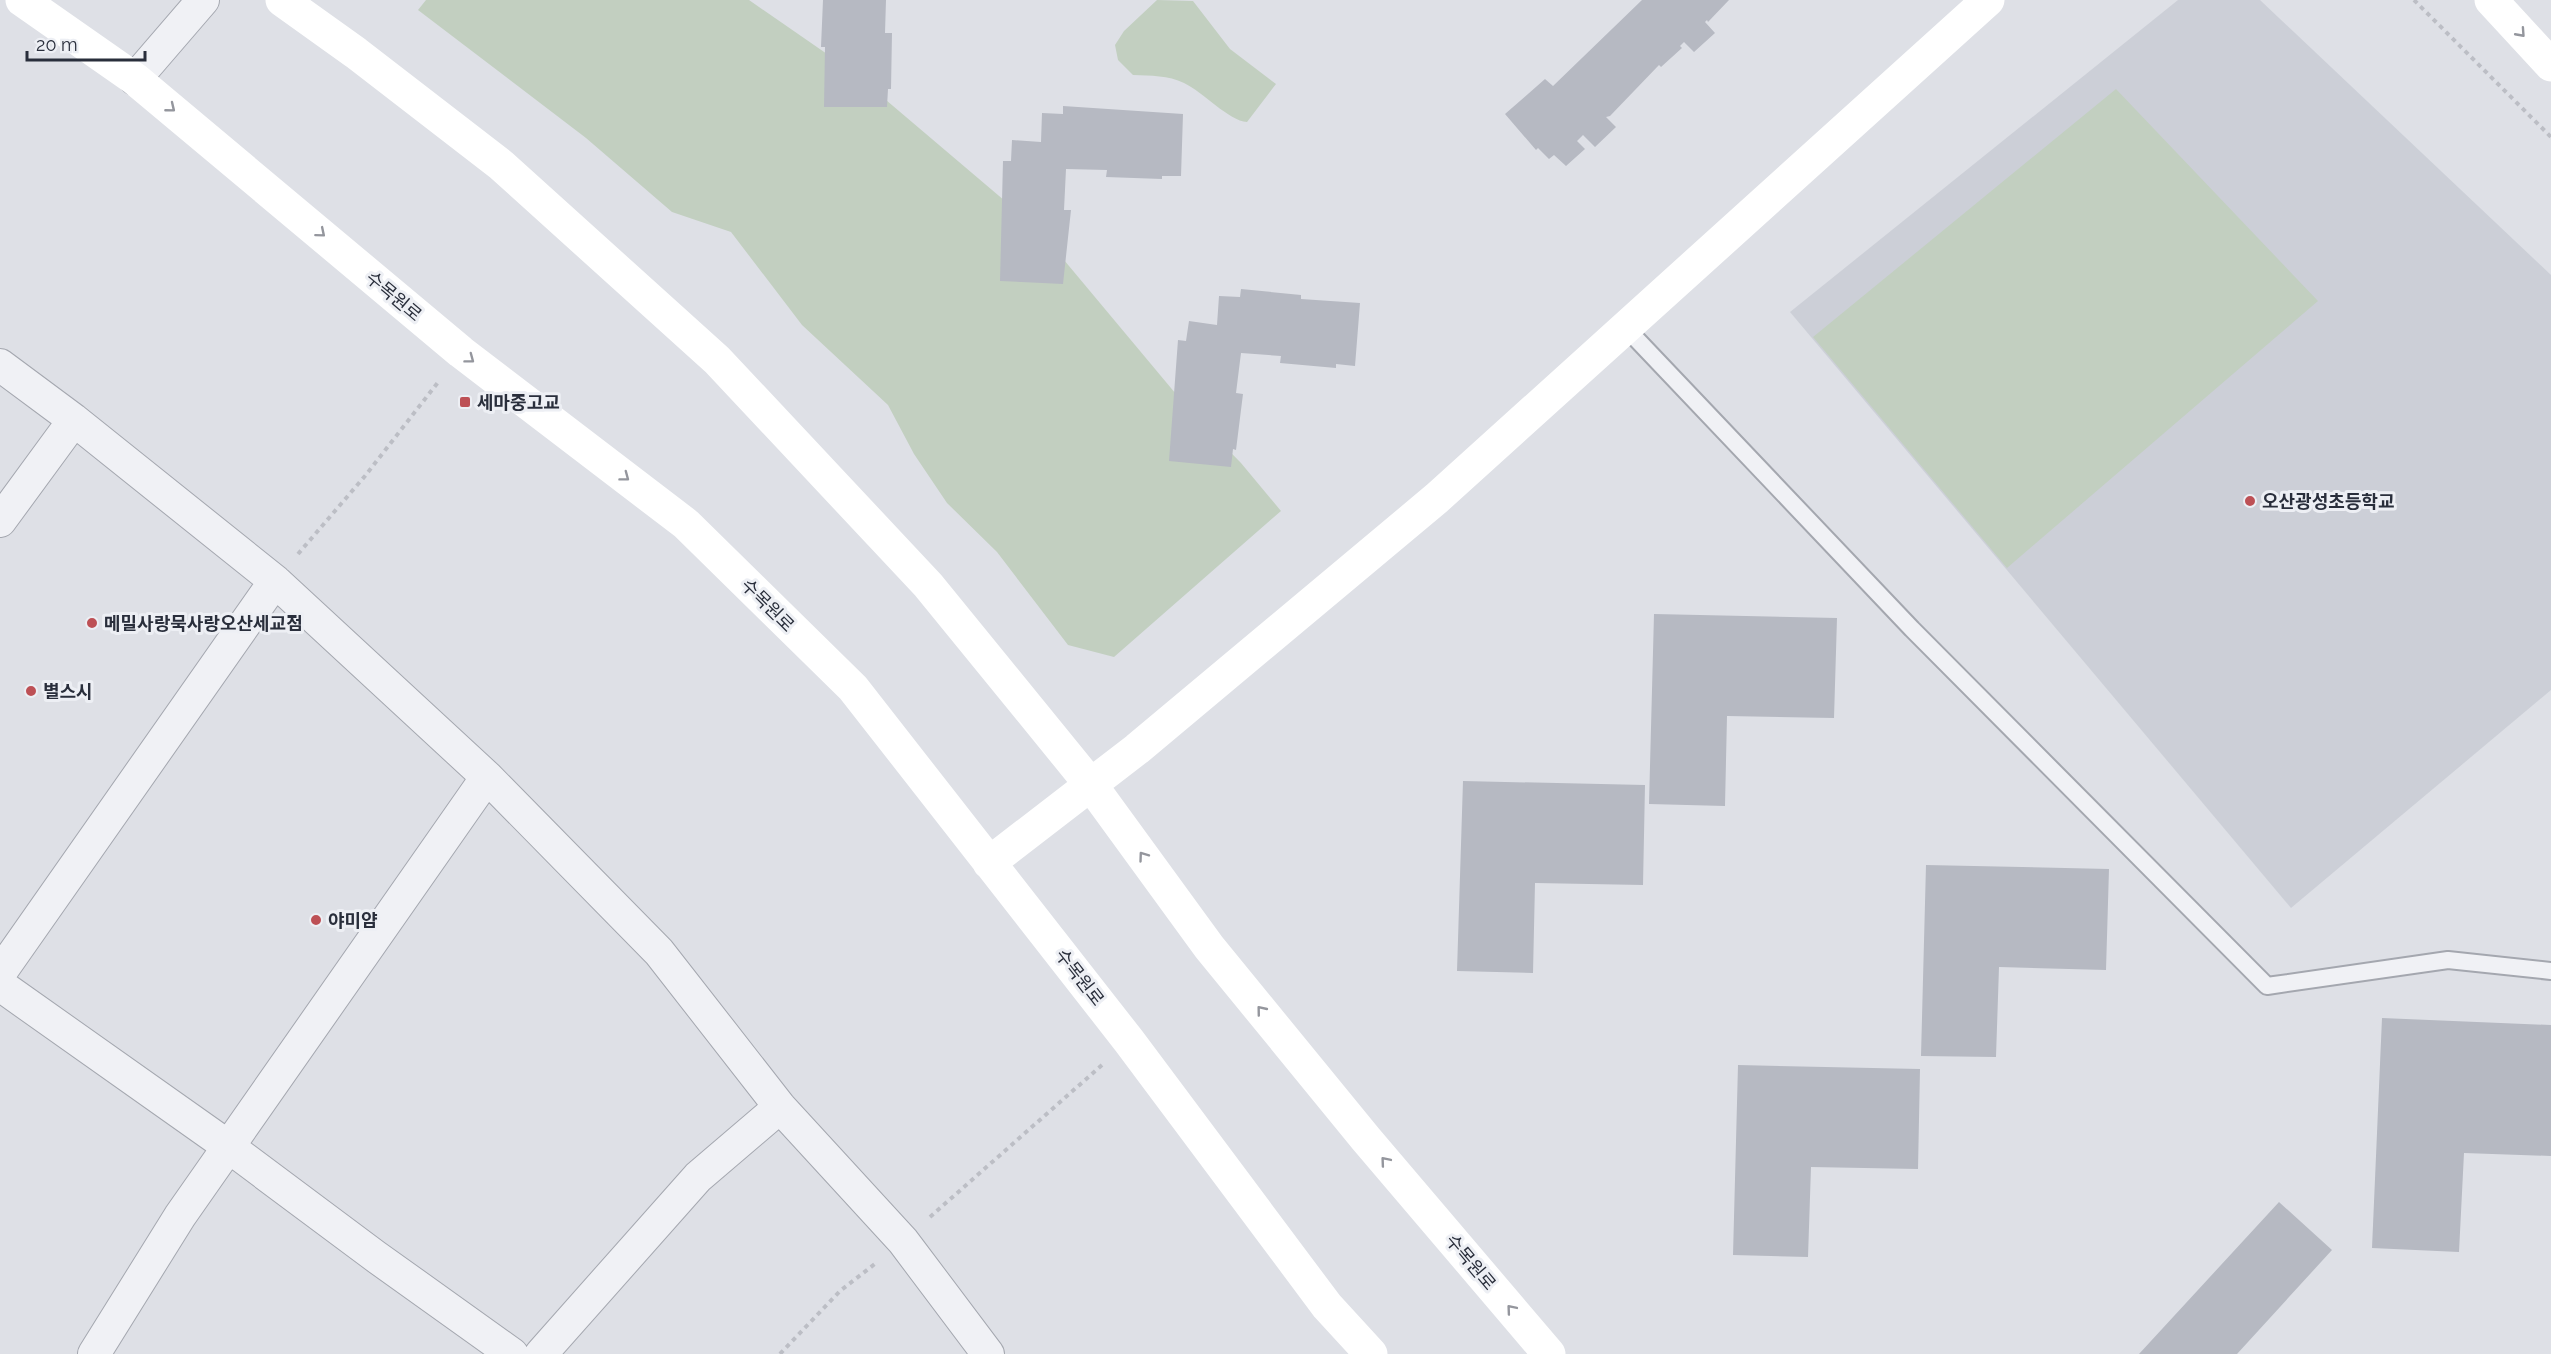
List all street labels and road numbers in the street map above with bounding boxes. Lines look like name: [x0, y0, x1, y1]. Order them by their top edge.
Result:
street label: 수목원로: [362, 267, 426, 325]
street label: 수목원로: [737, 574, 799, 636]
street label: 수목원로: [1051, 944, 1109, 1010]
street label: 수목원로: [1442, 1230, 1500, 1294]

